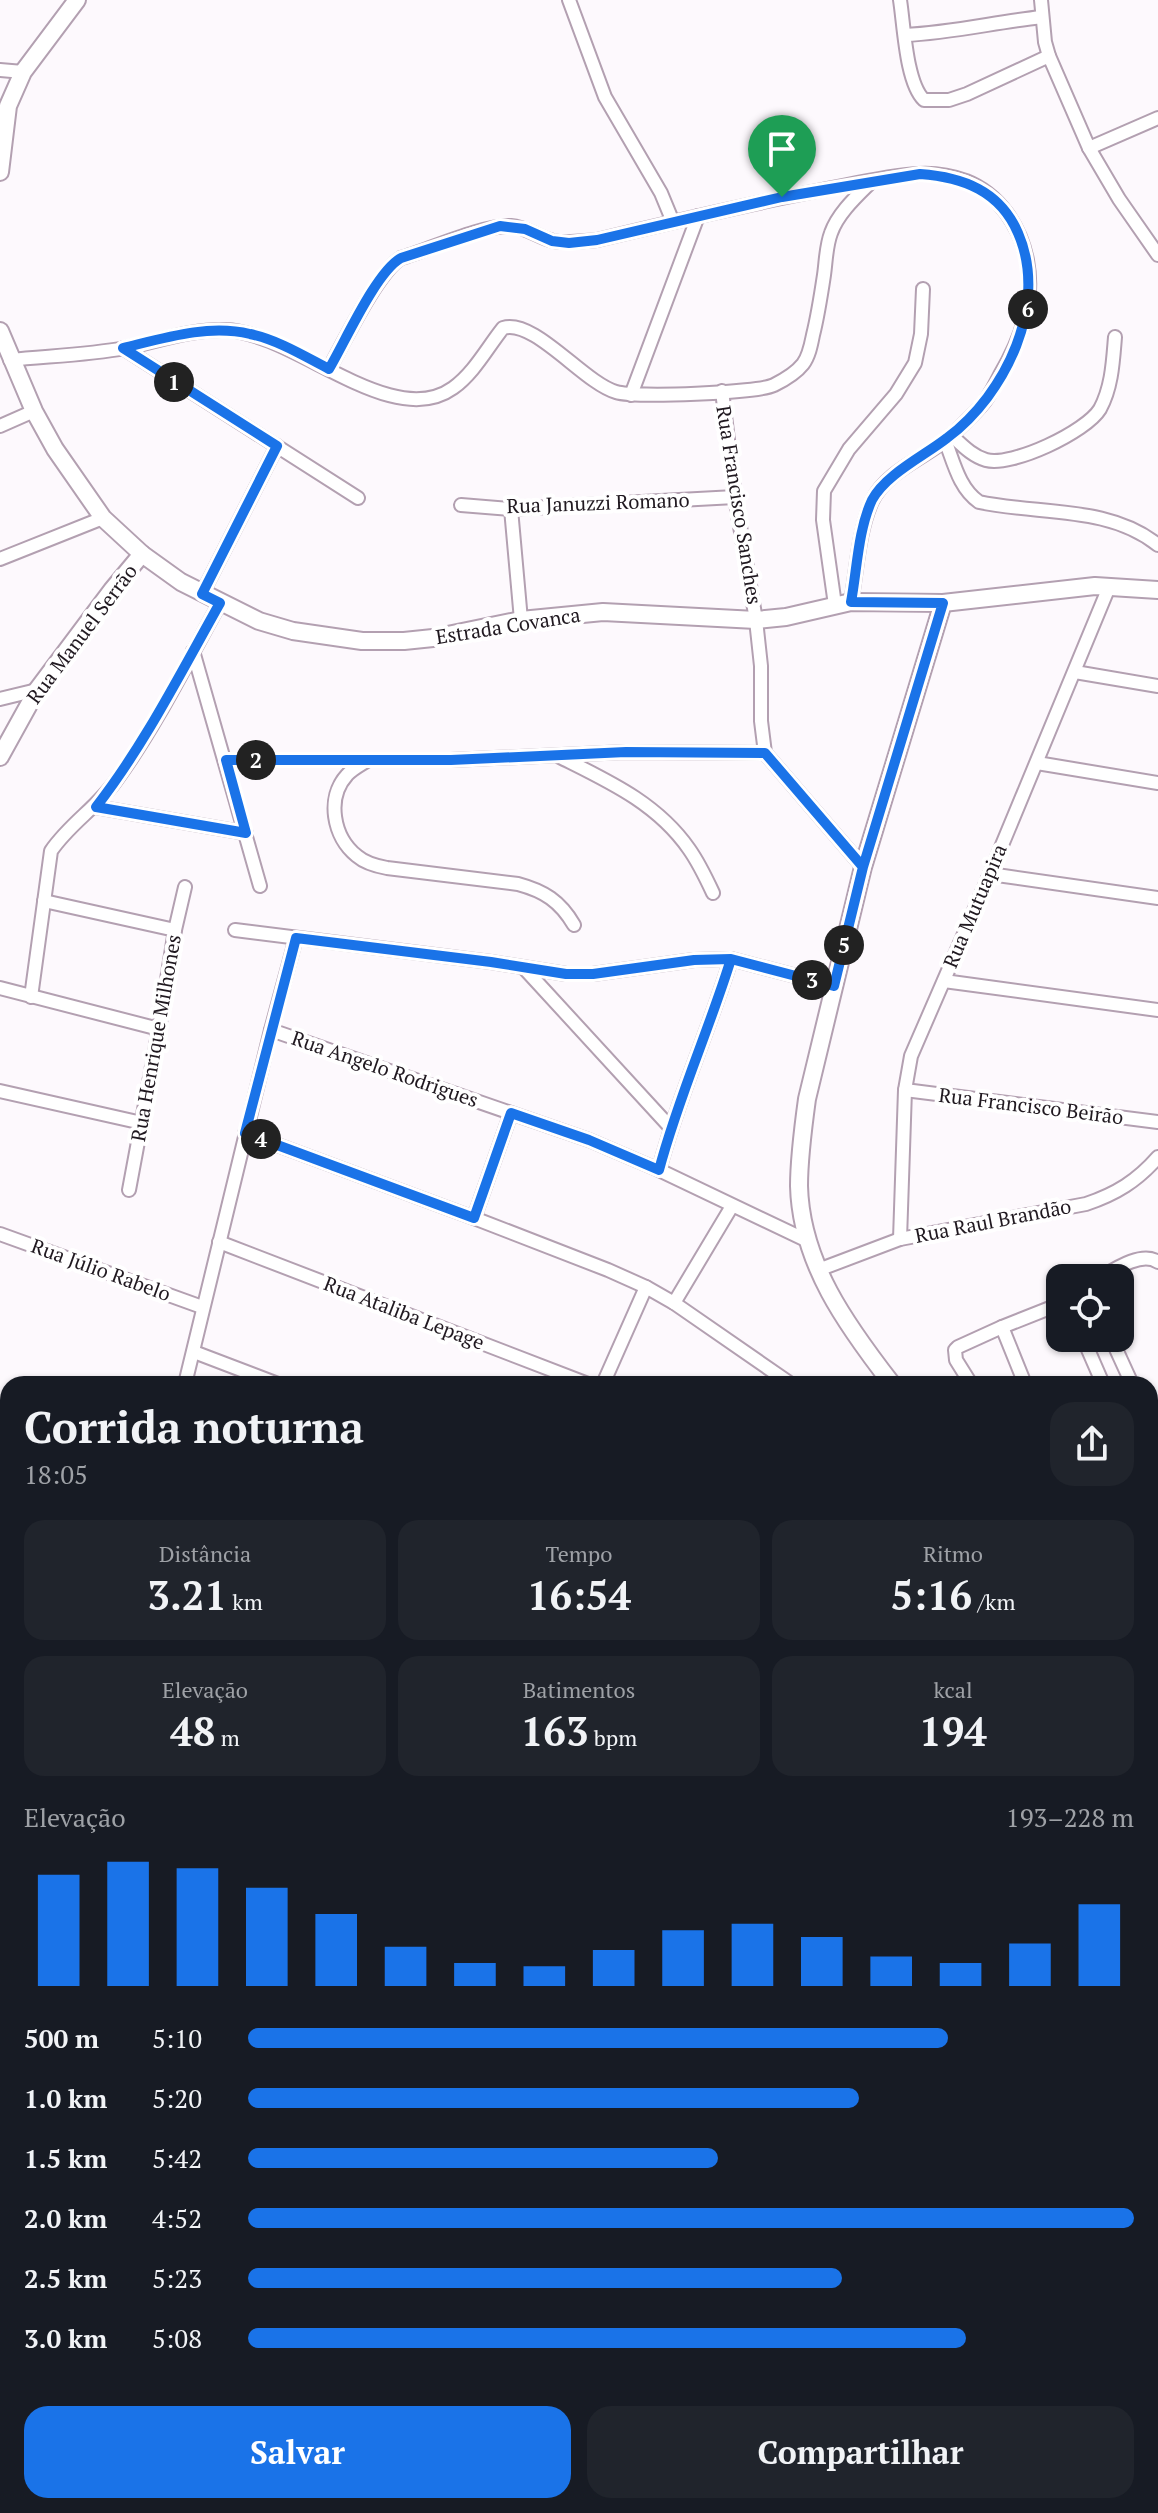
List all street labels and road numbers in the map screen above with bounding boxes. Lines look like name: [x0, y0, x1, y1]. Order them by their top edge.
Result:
street label: Rua Francisco Sanches: [710, 404, 769, 606]
street label: Rua Januzzi Romano: [506, 486, 690, 519]
street label: Rua Manuel Serrão: [20, 558, 143, 709]
street label: Estrada Covanca: [434, 601, 582, 650]
street label: Rua Mutuapira: [936, 840, 1013, 972]
street label: Rua Henrique Milhones: [124, 932, 187, 1143]
street label: Rua Angelo Rodrigues: [288, 1024, 482, 1113]
street label: Rua Francisco Beirão: [937, 1081, 1125, 1130]
street label: Rua Raul Brandão: [912, 1192, 1073, 1249]
street label: Rua Júlio Rabelo: [28, 1232, 175, 1307]
street label: Rua Ataliba Lepage: [320, 1269, 488, 1356]

